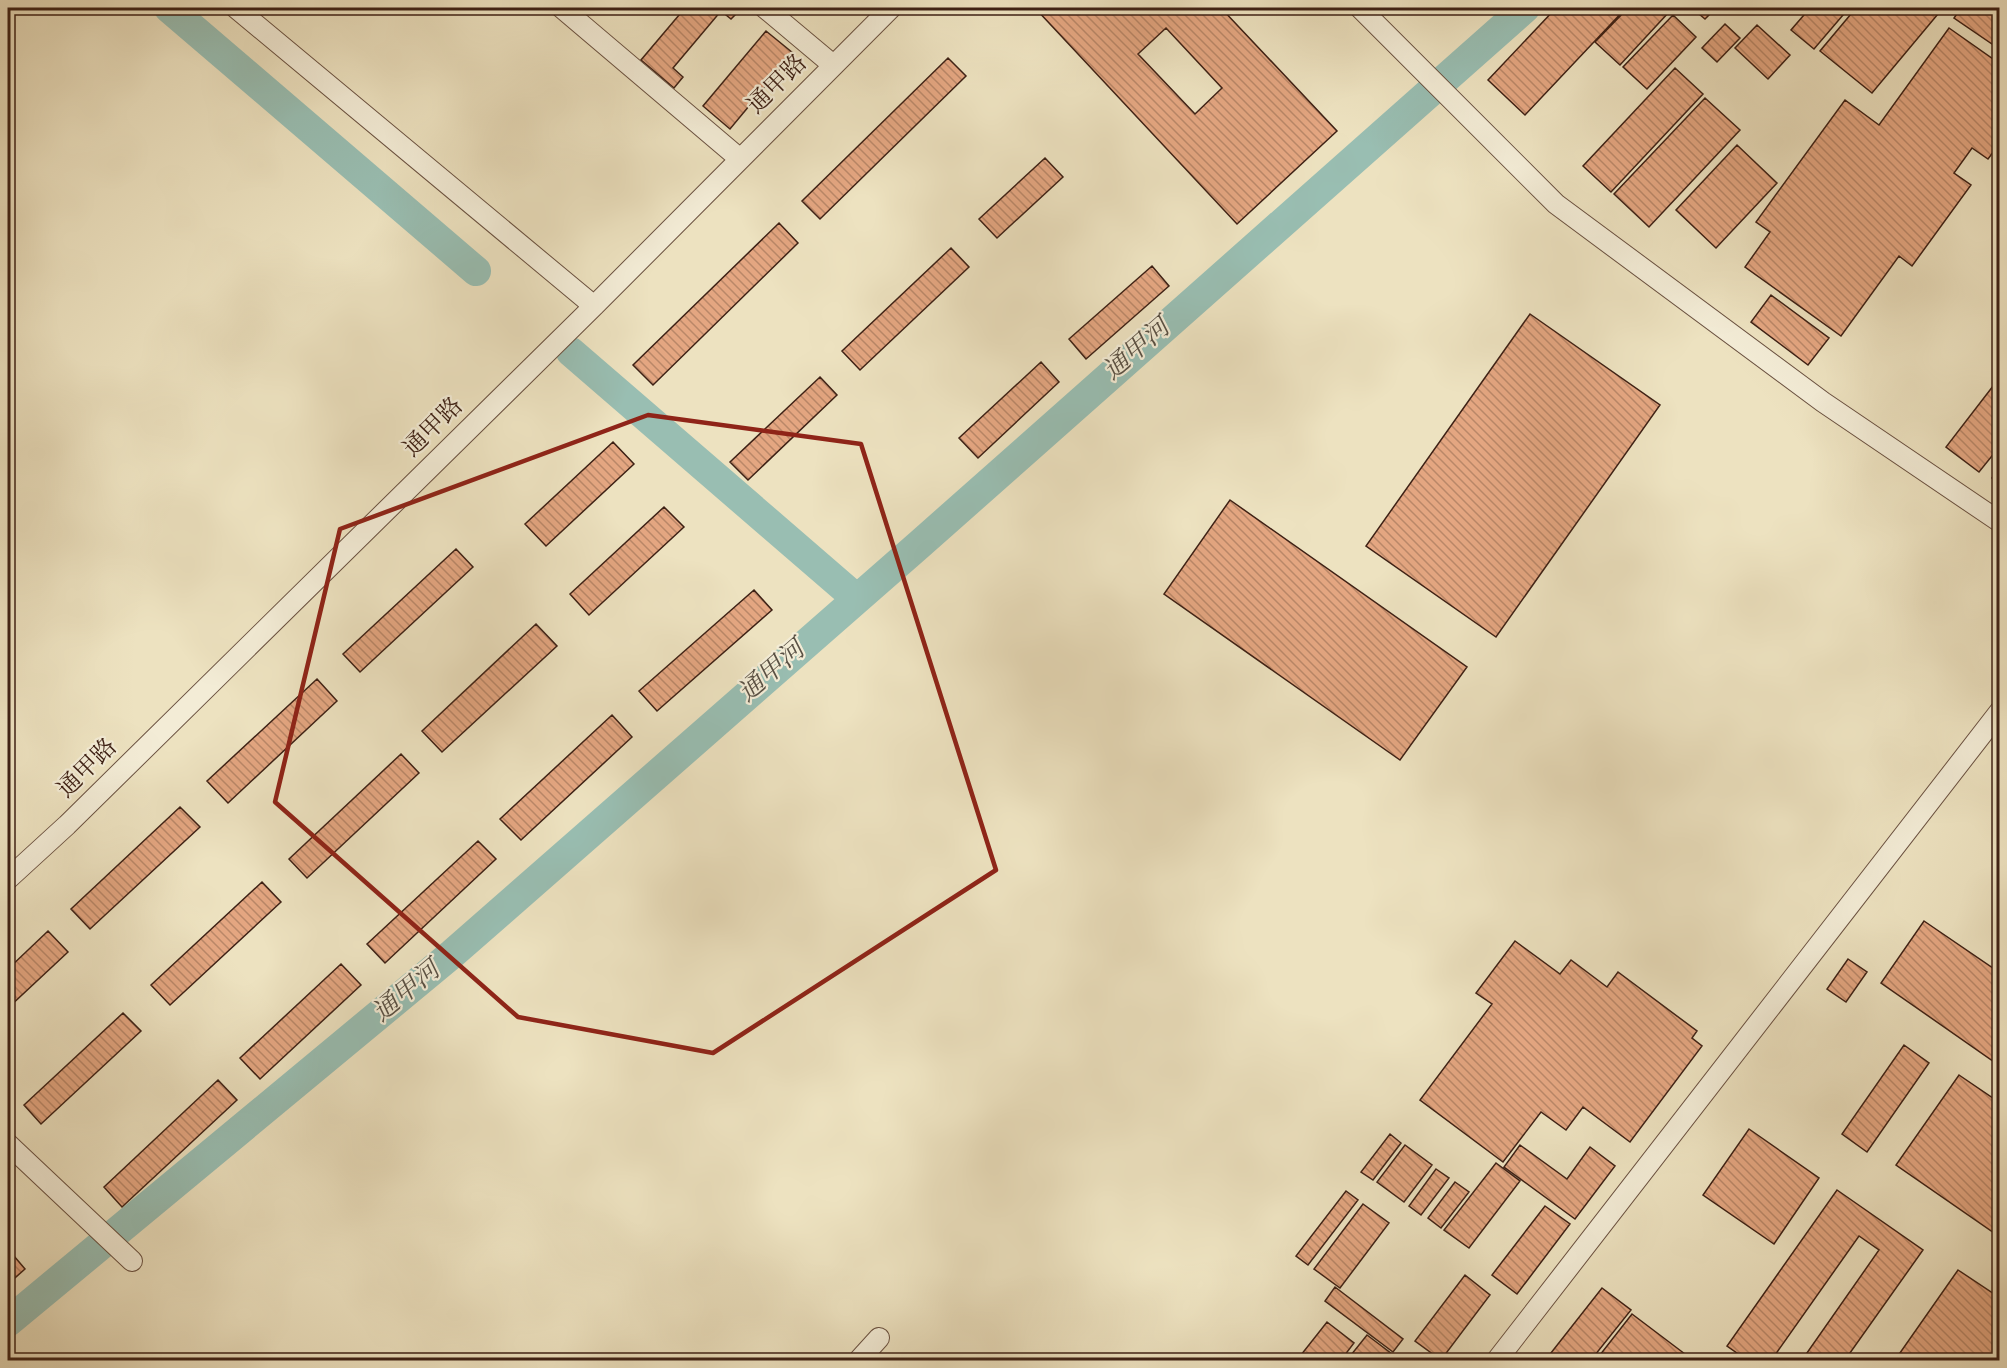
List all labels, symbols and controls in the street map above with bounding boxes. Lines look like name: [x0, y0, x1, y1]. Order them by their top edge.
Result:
street label: 通甲路: [741, 48, 815, 122]
water label: 通甲河: [1096, 308, 1181, 389]
street label: 通甲路: [397, 391, 471, 465]
water label: 通甲河: [731, 630, 816, 711]
street label: 通甲路: [51, 732, 125, 806]
water label: 通甲河: [366, 951, 452, 1031]

